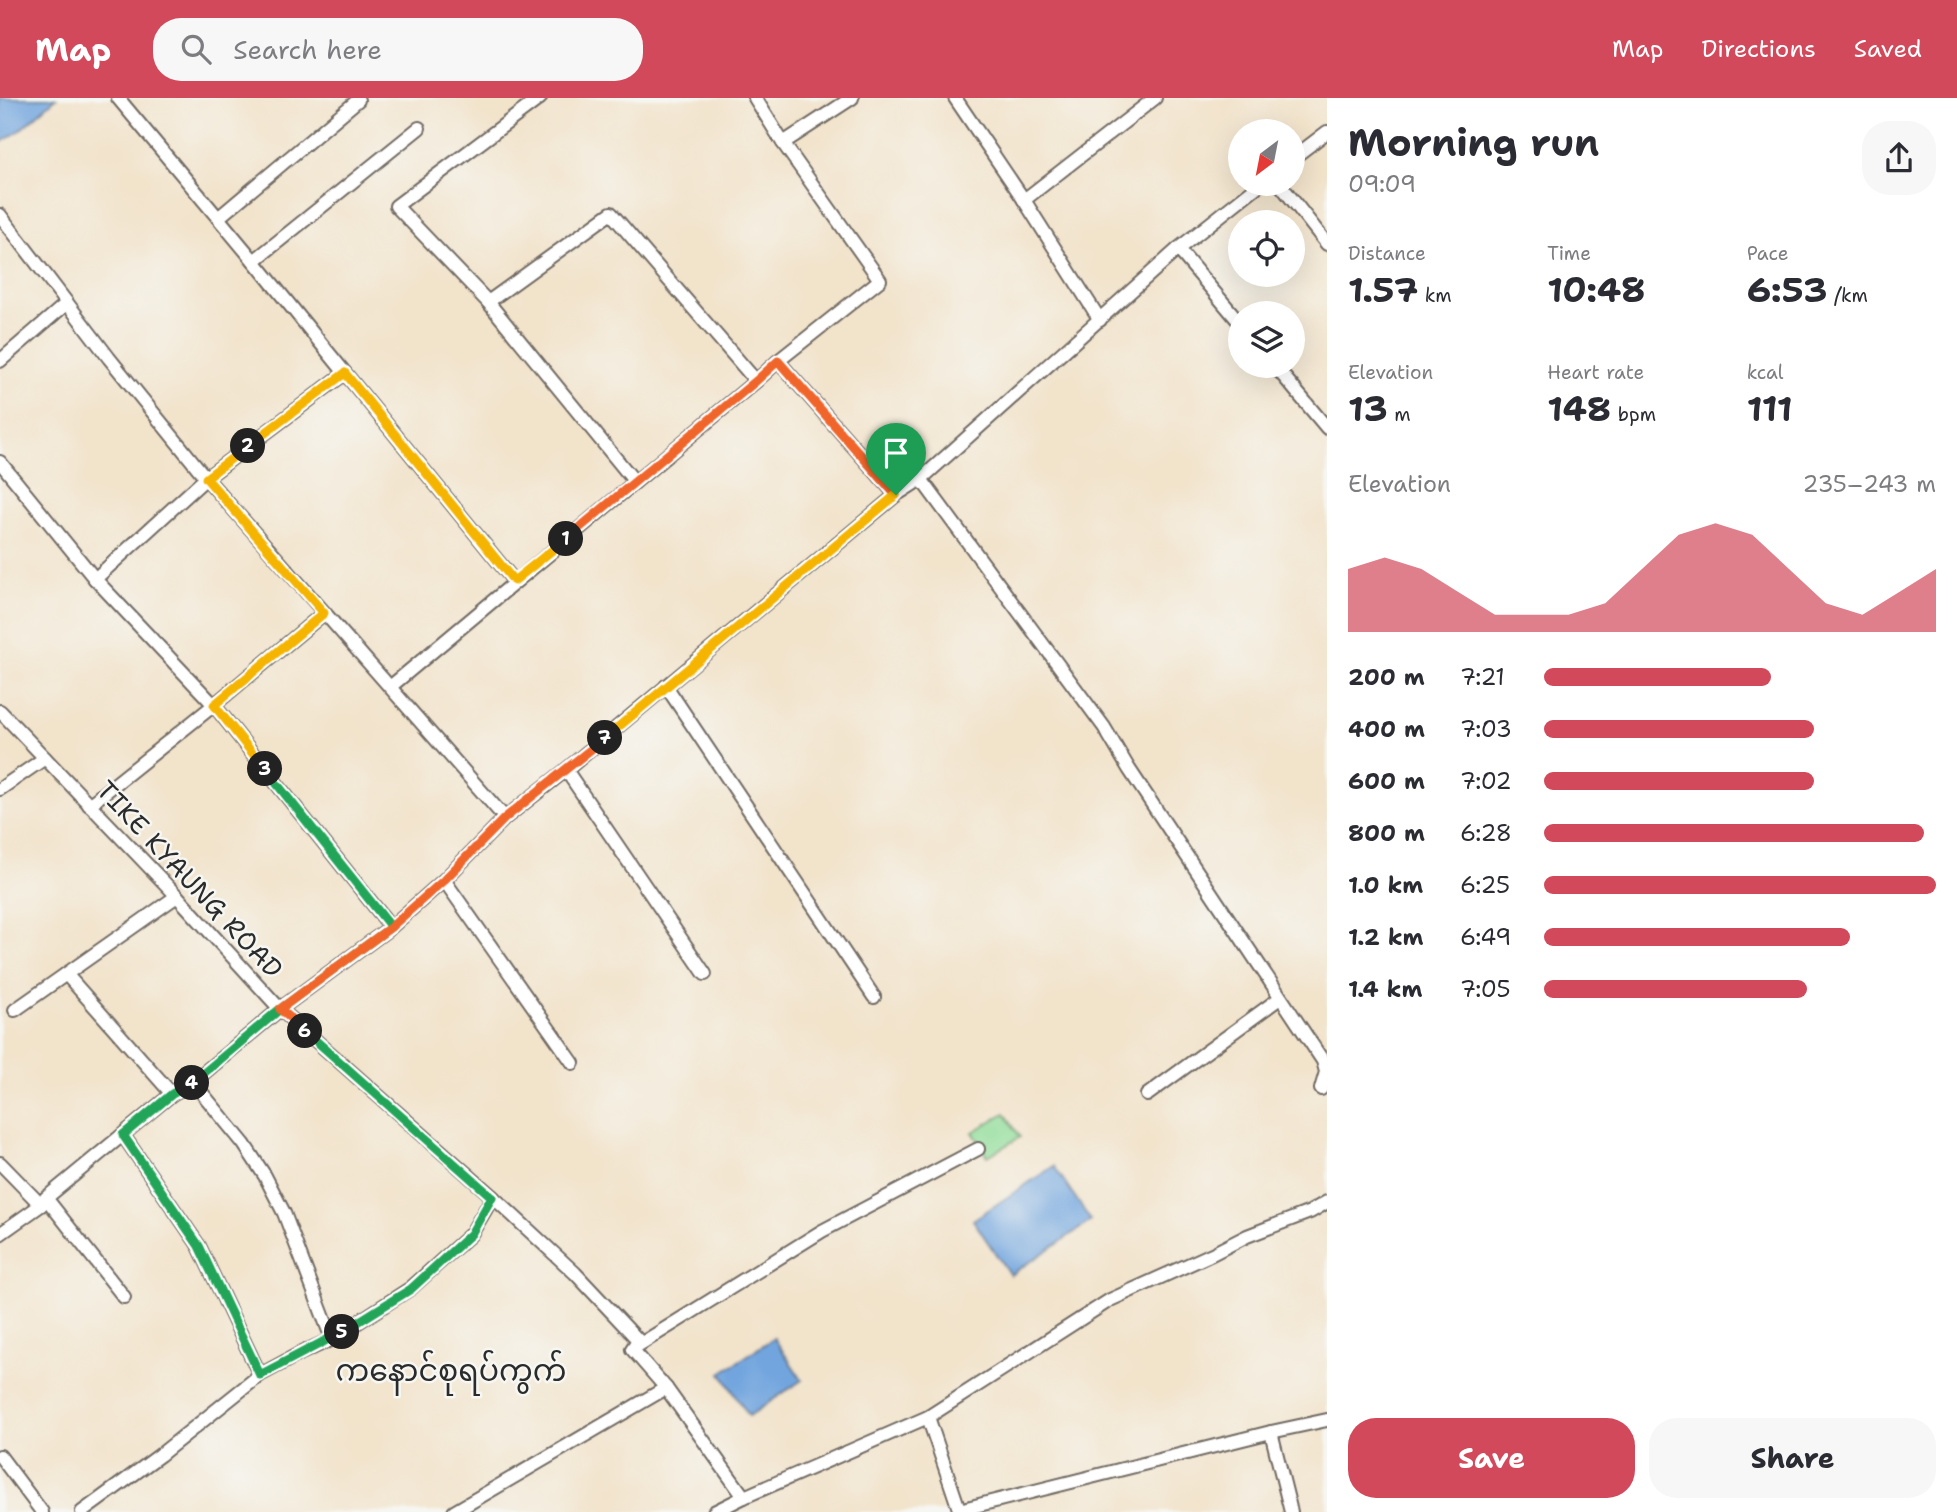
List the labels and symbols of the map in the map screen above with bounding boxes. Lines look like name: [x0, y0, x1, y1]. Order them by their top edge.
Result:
north arrow: [1228, 119, 1306, 196]
pin: [866, 423, 926, 495]
pin: 2: [230, 428, 266, 464]
pin: 1: [548, 522, 584, 556]
pin: 7: [588, 720, 622, 756]
pin: 3: [247, 752, 282, 786]
street label: TIKE KYAUNG ROAD: [89, 773, 291, 985]
pin: 6: [288, 1014, 322, 1048]
pin: 4: [174, 1066, 210, 1100]
pin: 5: [324, 1314, 360, 1350]
district label: ကနောင်စုရပ်ကွက်: [335, 1349, 567, 1396]

